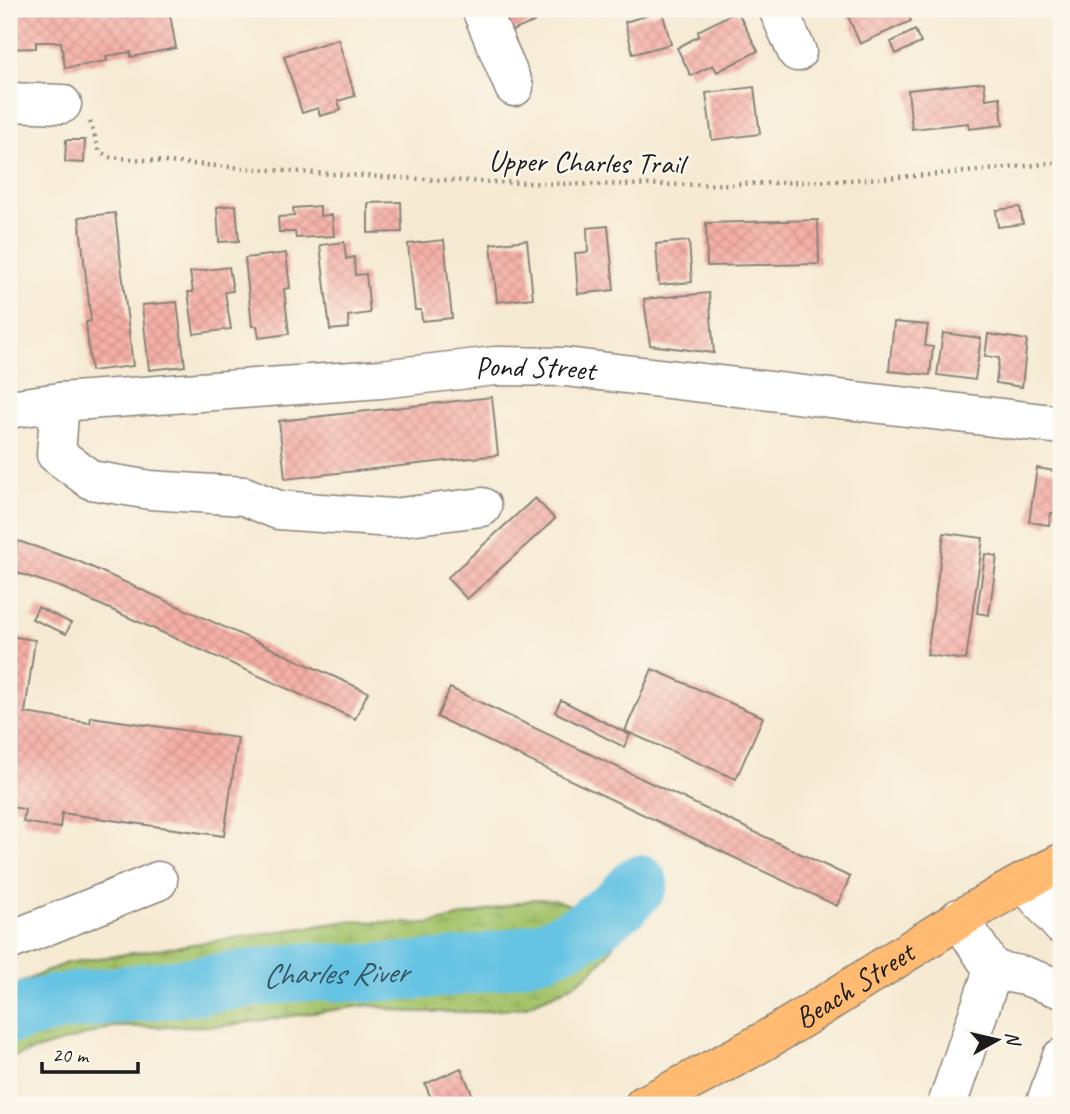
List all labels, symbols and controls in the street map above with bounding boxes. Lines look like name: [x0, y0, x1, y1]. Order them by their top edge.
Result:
street label: Upper Charles Trail: [488, 141, 689, 183]
street label: Pond Street: [472, 347, 600, 390]
street label: Beach Street: [788, 932, 923, 1037]
water label: Charles River: [259, 950, 414, 997]
north arrow: [962, 1006, 1032, 1076]
scale bar: [42, 1030, 138, 1074]
text: N: [1000, 1030, 1026, 1048]
text: 20 m: [52, 1042, 90, 1068]

